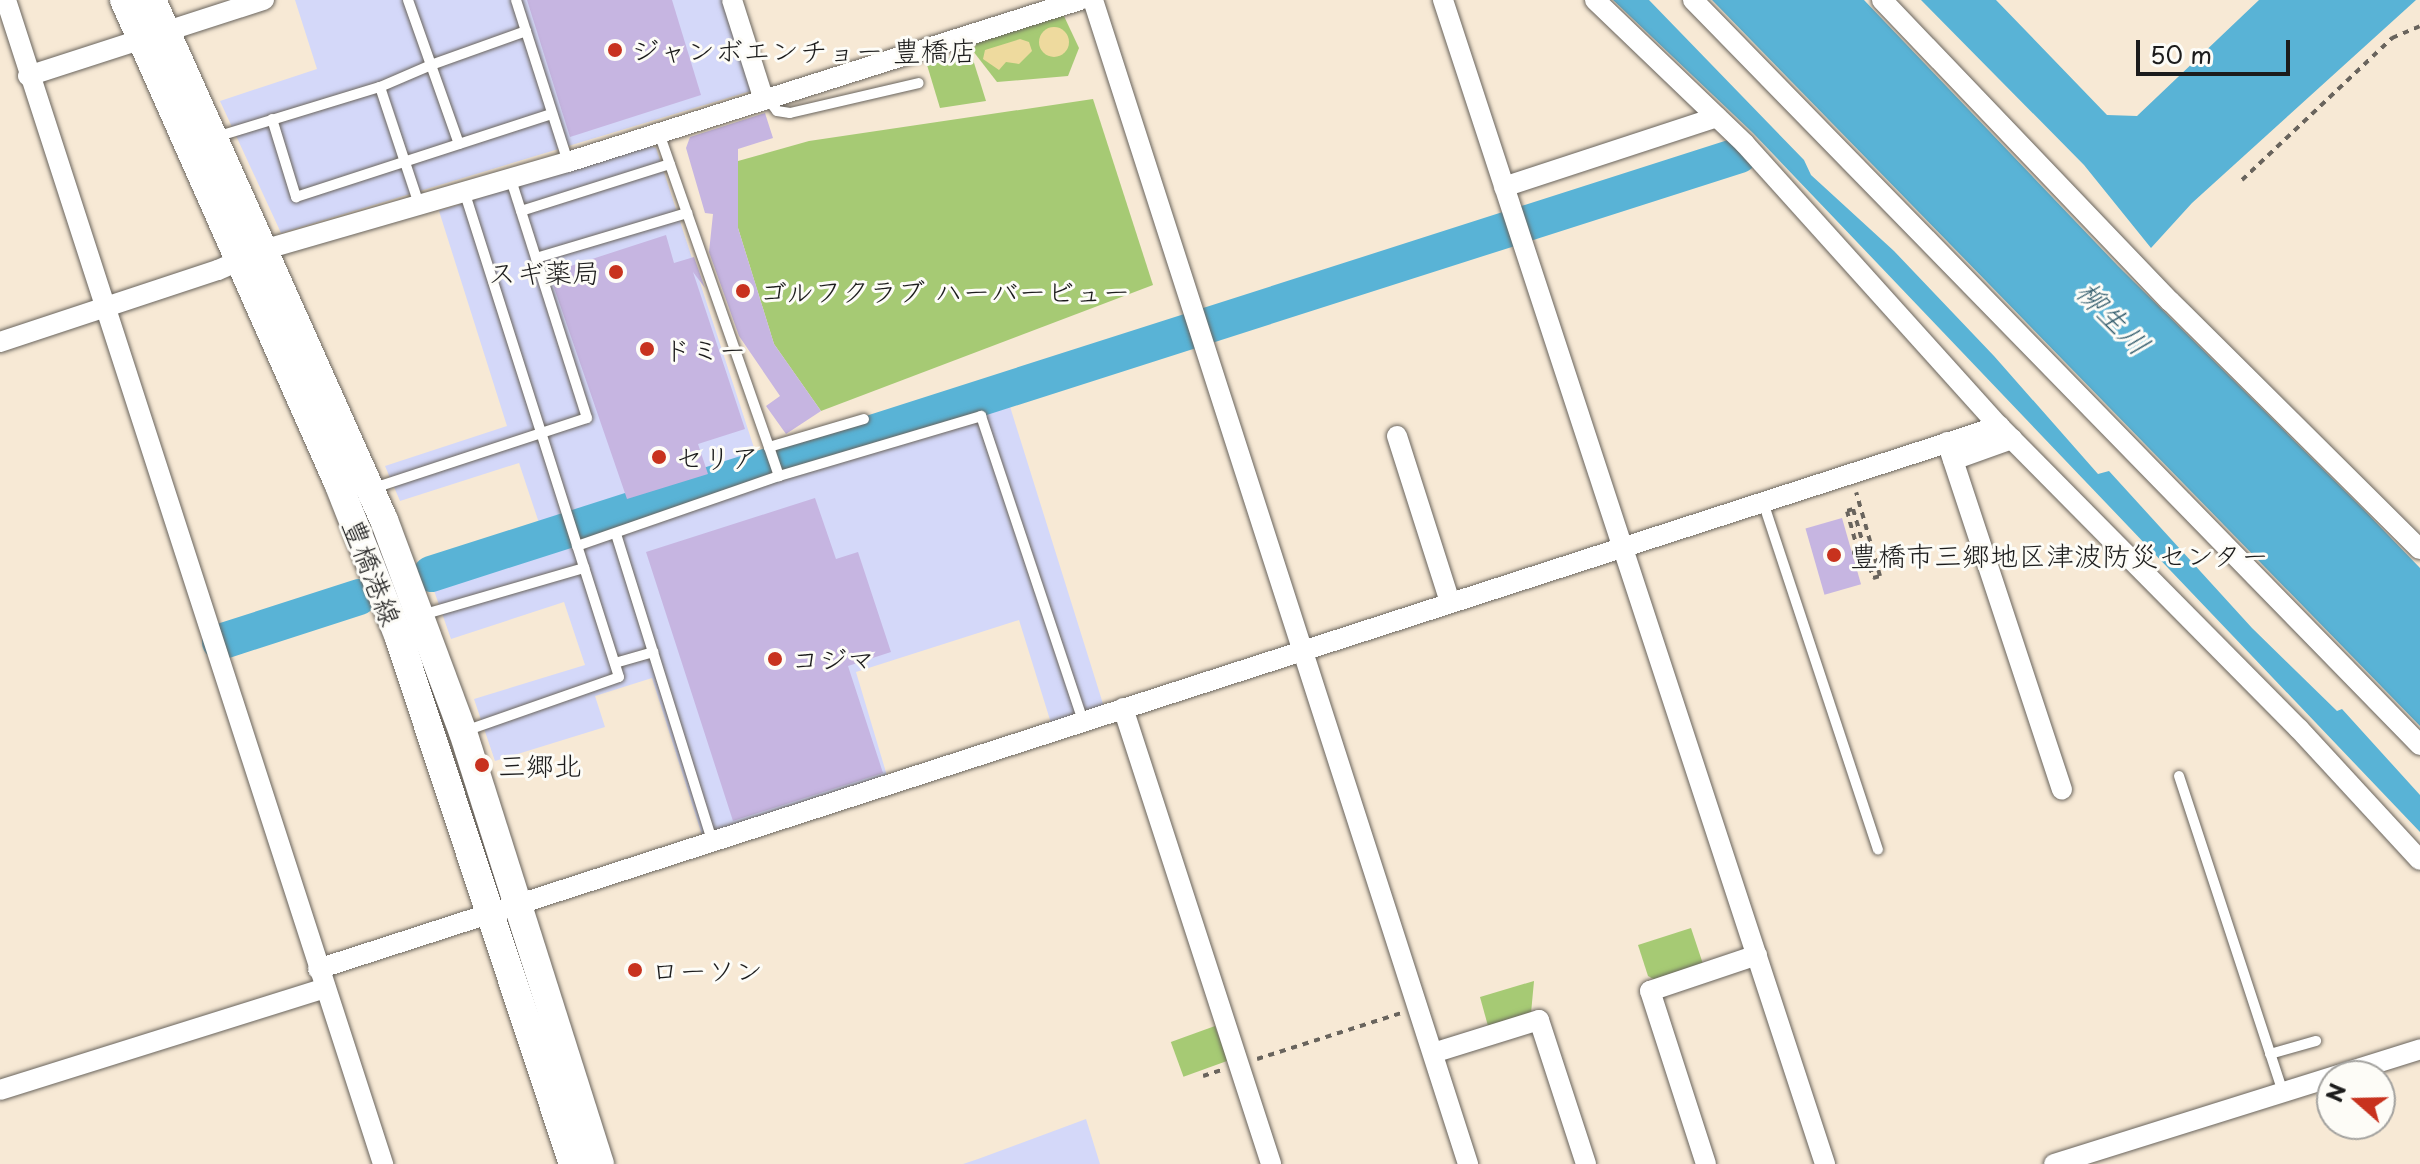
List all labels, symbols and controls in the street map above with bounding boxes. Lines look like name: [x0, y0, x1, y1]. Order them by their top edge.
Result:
scale bar: [2140, 24, 2294, 74]
place label: ジャンボエンチョー 豊橋店: [631, 33, 976, 67]
text: 50 m: [2150, 36, 2212, 72]
marker: ジャンボエンチョー 豊橋店: [606, 41, 624, 59]
place label: スギ薬局: [488, 255, 600, 289]
marker: スギ薬局: [607, 263, 625, 281]
water label: 柳生川: [2070, 272, 2158, 362]
place label: ゴルフクラブ ハーバービュー: [759, 274, 1132, 308]
marker: ゴルフクラブ ハーバービュー: [734, 282, 752, 300]
place label: ドミー: [663, 332, 746, 366]
marker: ドミー: [638, 340, 656, 358]
place label: セリア: [675, 440, 759, 474]
marker: セリア: [650, 448, 668, 466]
street label: 豊橋港線: [337, 514, 409, 630]
place label: 豊橋市三郷地区津波防災センター: [1850, 538, 2270, 572]
marker: 豊橋市三郷地区津波防災センター: [1825, 546, 1843, 564]
place label: コジマ: [791, 642, 875, 676]
marker: コジマ: [766, 650, 784, 668]
place label: 三郷北: [498, 748, 582, 782]
marker: 三郷北: [473, 756, 491, 774]
place label: ローソン: [651, 953, 763, 987]
marker: ローソン: [626, 961, 644, 979]
north arrow: [2316, 1060, 2396, 1140]
text: N: [2316, 1078, 2353, 1106]

